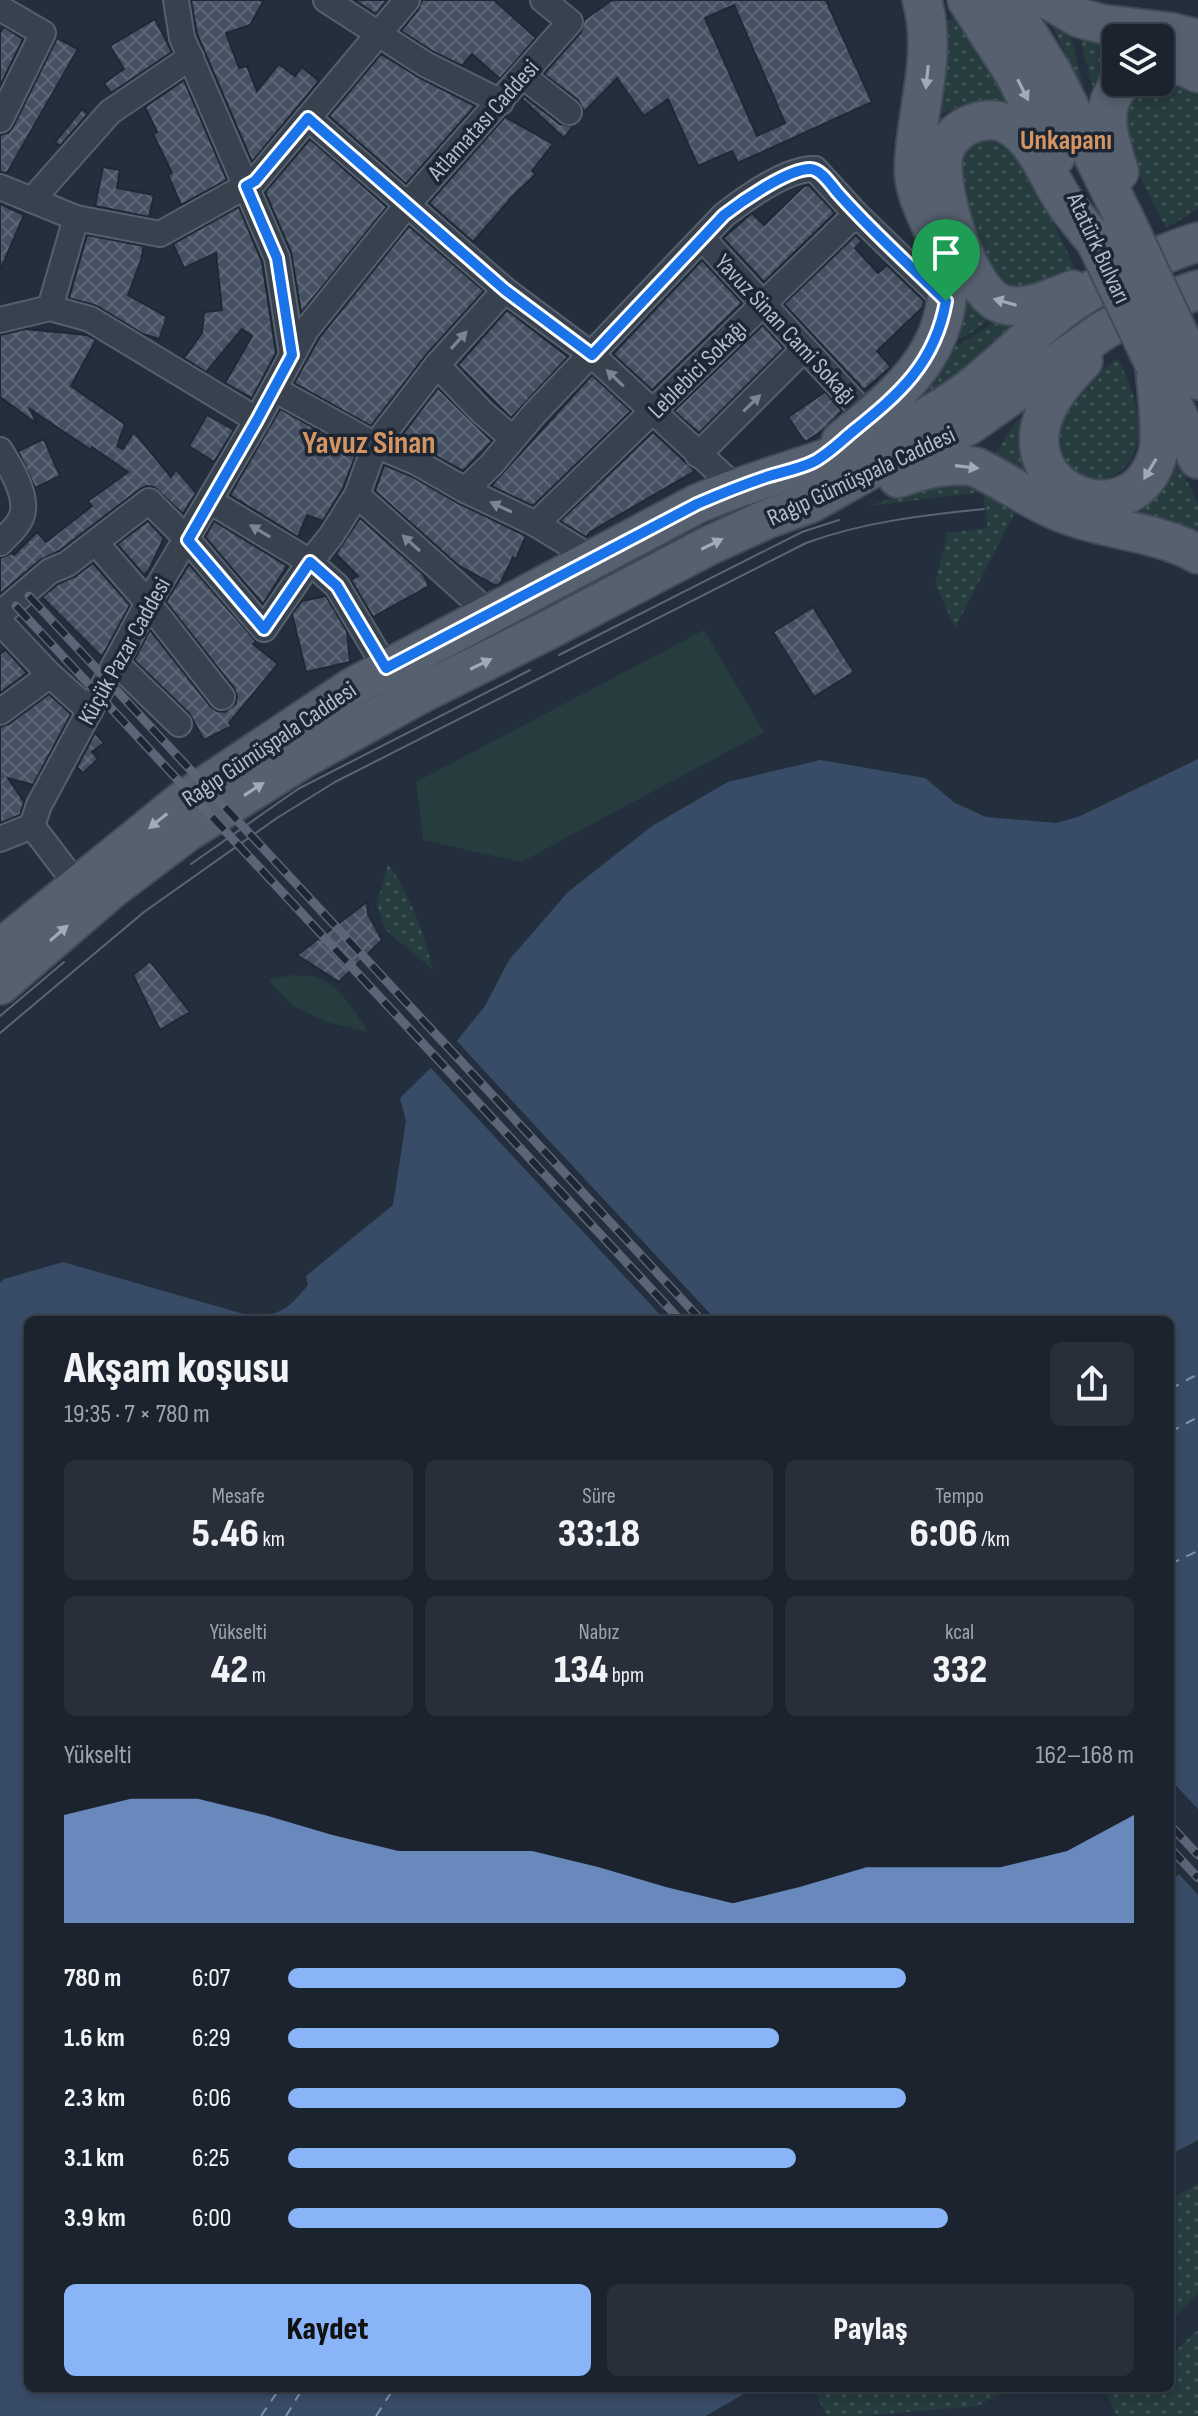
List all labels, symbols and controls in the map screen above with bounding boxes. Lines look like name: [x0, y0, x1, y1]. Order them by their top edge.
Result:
map controls: [1102, 24, 1174, 96]
button: layers: [1102, 24, 1174, 96]
street label: Atlamatası Caddesi: [421, 54, 545, 187]
one-way arrow: [920, 65, 933, 90]
one-way arrow: [1016, 78, 1029, 101]
district label: Unkapanı: [1020, 124, 1112, 157]
street label: Atatürk Bulvarı: [1060, 187, 1137, 308]
pin: [912, 219, 980, 301]
icon: arrive: [924, 231, 968, 275]
street label: Yavuz Sinan Cami Sokağı: [709, 248, 863, 411]
one-way arrow: [992, 296, 1017, 308]
street label: Leblebici Sokağı: [642, 314, 753, 425]
one-way arrow: [450, 331, 468, 350]
one-way arrow: [606, 369, 625, 387]
one-way arrow: [742, 394, 761, 412]
street label: Ragıp Gümüşpala Caddesi: [763, 420, 960, 533]
district label: Yavuz Sinan: [302, 424, 436, 463]
one-way arrow: [1144, 458, 1158, 480]
one-way arrow: [955, 461, 980, 474]
one-way arrow: [489, 500, 512, 514]
one-way arrow: [249, 525, 271, 539]
one-way arrow: [401, 535, 421, 552]
one-way arrow: [701, 537, 724, 551]
street label: Küçük Pazar Caddesi: [72, 572, 177, 730]
one-way arrow: [470, 657, 493, 670]
street label: Ragıp Gümüşpala Caddesi: [177, 675, 362, 813]
one-way arrow: [243, 783, 265, 797]
one-way arrow: [148, 812, 168, 828]
one-way arrow: [49, 925, 69, 942]
text: Akşam koşusu: [64, 1342, 289, 1395]
button: share: [1050, 1342, 1134, 1426]
text: 19:35 · 7 × 780 m: [64, 1399, 210, 1430]
text: Mesafe: [212, 1483, 265, 1510]
text: Süre: [582, 1483, 616, 1510]
text: Tempo: [935, 1483, 984, 1510]
text: 5.46: [192, 1510, 259, 1558]
text: 33:18: [558, 1510, 640, 1558]
text: 6:06: [910, 1510, 978, 1558]
text: km: [259, 1526, 285, 1553]
text: /km: [978, 1526, 1010, 1553]
text: Yükselti: [210, 1619, 267, 1646]
text: Nabız: [579, 1619, 619, 1646]
text: kcal: [945, 1619, 974, 1646]
text: 42: [211, 1646, 248, 1694]
text: 134: [554, 1646, 608, 1694]
text: 332: [932, 1646, 987, 1694]
text: m: [248, 1662, 266, 1689]
text: bpm: [608, 1662, 644, 1689]
text: Yükselti: [64, 1740, 132, 1771]
text: 162–168 m: [1035, 1740, 1134, 1771]
text: 780 m: [64, 1963, 121, 1994]
text: 6:07: [192, 1963, 230, 1994]
text: 1.6 km: [64, 2023, 125, 2054]
text: 6:29: [192, 2023, 231, 2054]
text: 2.3 km: [64, 2083, 125, 2114]
text: 6:06: [192, 2083, 231, 2114]
text: 3.1 km: [64, 2143, 124, 2174]
text: 6:25: [192, 2143, 229, 2174]
text: 3.9 km: [64, 2203, 126, 2234]
text: 6:00: [192, 2203, 231, 2234]
button: Kaydet: [64, 2284, 591, 2376]
button: Paylaş: [607, 2284, 1134, 2376]

